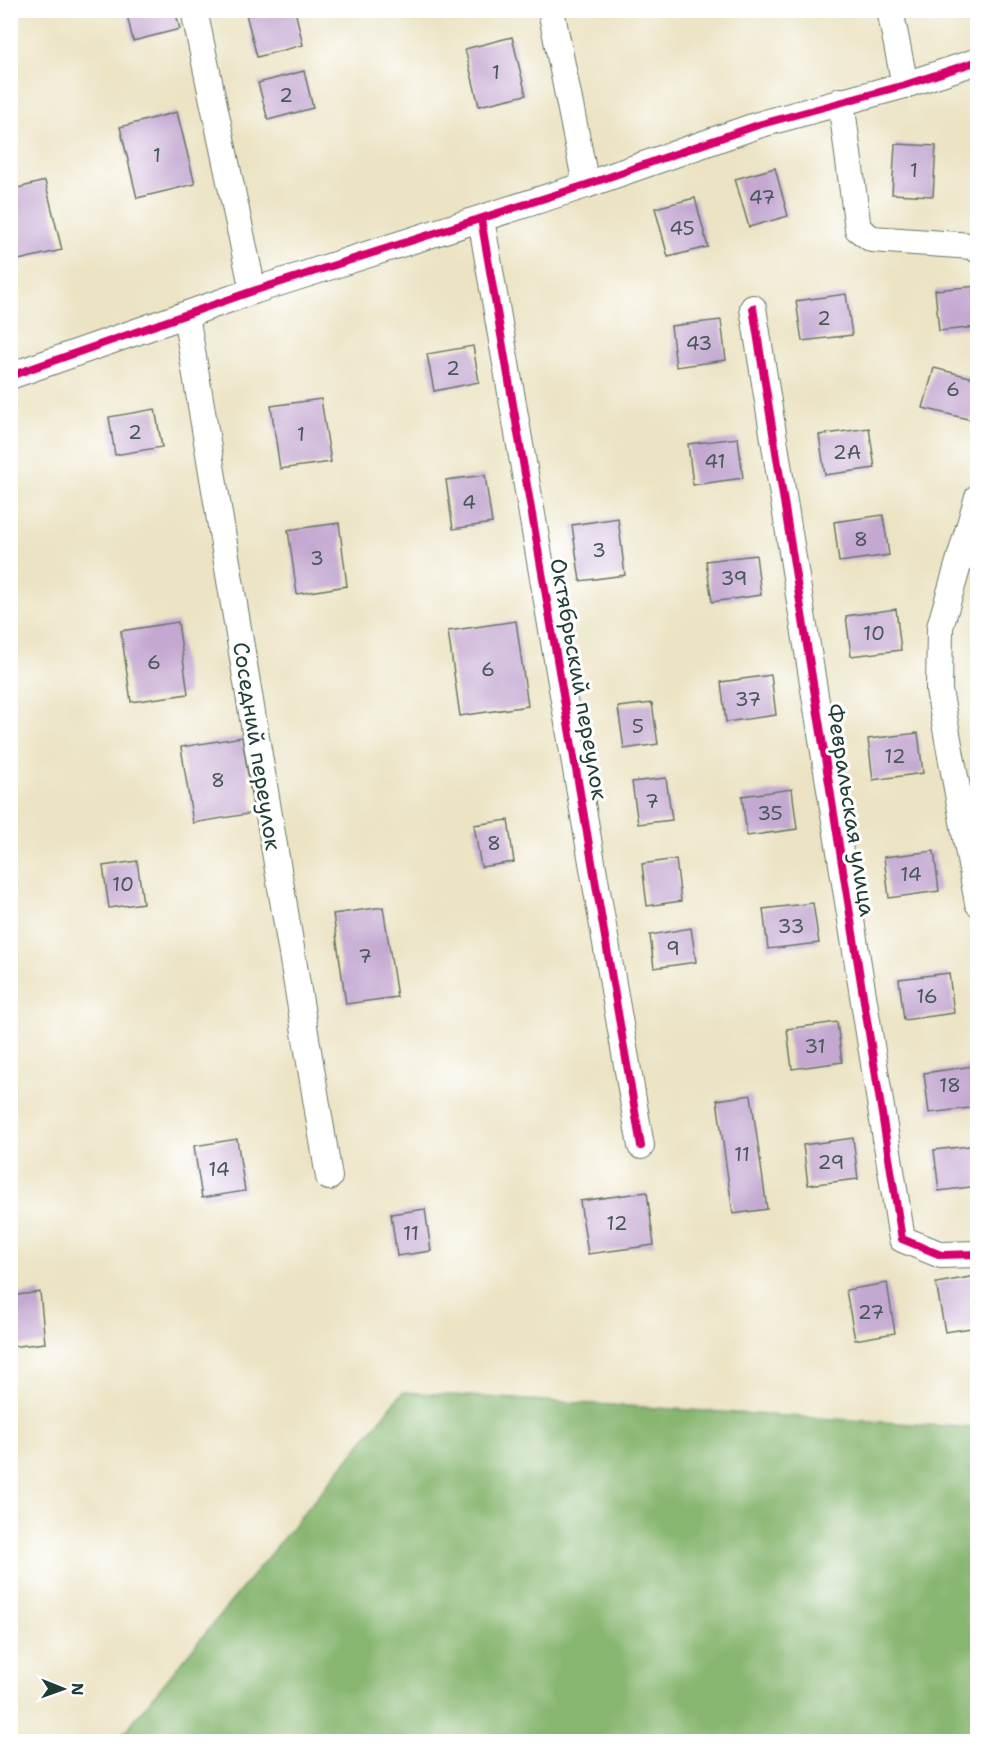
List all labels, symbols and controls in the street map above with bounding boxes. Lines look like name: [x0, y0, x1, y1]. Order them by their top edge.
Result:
house number: 1: [492, 59, 500, 85]
house number: 2: [279, 82, 293, 108]
house number: 1: [153, 142, 161, 168]
house number: 1: [910, 157, 918, 183]
house number: 47: [749, 184, 775, 210]
house number: 45: [669, 215, 695, 241]
house number: 2: [817, 305, 831, 331]
house number: 43: [686, 330, 712, 356]
house number: 2: [446, 355, 460, 381]
house number: 6: [946, 376, 960, 402]
house number: 2: [128, 419, 142, 445]
house number: 1: [297, 421, 305, 447]
house number: 2А: [833, 439, 861, 465]
house number: 41: [704, 448, 726, 474]
house number: 4: [462, 489, 476, 515]
house number: 8: [854, 526, 868, 552]
house number: 3: [592, 537, 606, 563]
house number: 3: [310, 545, 324, 571]
street label: Октябрьский переулок: [543, 556, 615, 802]
house number: 39: [721, 565, 747, 591]
house number: 10: [863, 620, 885, 646]
street label: Соседний переулок: [226, 640, 288, 853]
house number: 6: [147, 649, 161, 675]
house number: 6: [481, 656, 495, 682]
house number: 37: [735, 686, 761, 712]
street label: Февральская улица: [820, 702, 882, 919]
house number: 5: [632, 713, 644, 739]
house number: 12: [884, 743, 906, 769]
house number: 8: [211, 767, 225, 793]
house number: 7: [645, 788, 659, 814]
house number: 35: [757, 800, 783, 826]
house number: 8: [487, 830, 501, 856]
house number: 14: [900, 861, 922, 887]
house number: 10: [112, 871, 134, 897]
house number: 33: [778, 913, 804, 939]
house number: 9: [666, 935, 680, 961]
house number: 7: [358, 943, 372, 969]
house number: 16: [916, 983, 938, 1009]
house number: 31: [804, 1033, 826, 1059]
house number: 18: [939, 1072, 961, 1098]
house number: 11: [734, 1141, 750, 1167]
house number: 29: [818, 1149, 844, 1175]
house number: 14: [208, 1156, 230, 1182]
house number: 12: [606, 1210, 628, 1236]
house number: 11: [403, 1220, 419, 1246]
house number: 27: [858, 1299, 884, 1325]
north arrow: [33, 1659, 93, 1719]
text: N: [67, 1683, 88, 1696]

